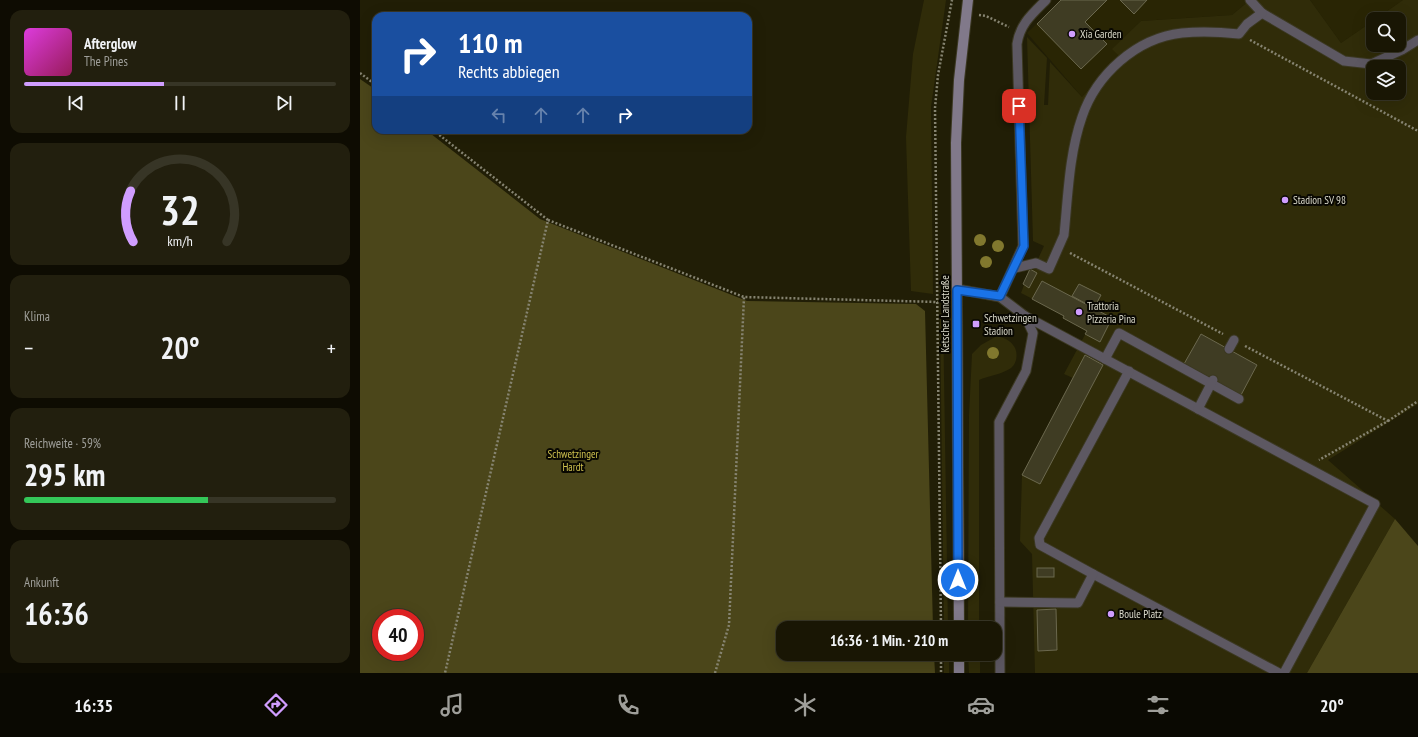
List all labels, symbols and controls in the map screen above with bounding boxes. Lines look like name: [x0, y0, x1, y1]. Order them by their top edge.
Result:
map controls: [1366, 12, 1406, 100]
button: search: [1366, 12, 1406, 52]
text: 110 m: [458, 24, 522, 61]
place label: Xia Garden: [1080, 27, 1122, 41]
icon: right: [392, 28, 444, 80]
marker: Xia Garden: [1067, 29, 1077, 39]
text: Afterglow: [84, 34, 136, 53]
text: The Pines: [84, 53, 128, 70]
text: Rechts abbiegen: [458, 60, 560, 83]
button: layers: [1366, 60, 1406, 100]
pin: [1002, 89, 1036, 123]
icon: previous: [65, 92, 87, 114]
icon: pause: [169, 92, 191, 114]
icon: next: [273, 92, 295, 114]
icon: arrive: [1008, 95, 1030, 117]
icon: left: [488, 104, 510, 126]
icon: ahead: [530, 104, 552, 126]
icon: ahead: [572, 104, 594, 126]
icon: right: [614, 104, 636, 126]
text: 32: [160, 183, 200, 236]
place label: Stadion SV 98: [1293, 193, 1346, 207]
marker: Stadion SV 98: [1280, 195, 1290, 205]
text: km/h: [167, 230, 193, 249]
street label: Ketscher Landstraße: [938, 275, 952, 353]
place label: Trattoria Pizzeria Pina: [1087, 299, 1135, 326]
marker: Trattoria Pizzeria Pina: [1074, 307, 1084, 317]
text: Klima: [24, 308, 50, 325]
place label: Schwetzingen Stadion: [984, 311, 1037, 338]
marker: Schwetzingen Stadion: [971, 319, 981, 329]
text: 20°: [160, 328, 200, 367]
text: −: [24, 334, 33, 362]
text: +: [327, 334, 336, 362]
text: Reichweite · 59%: [24, 435, 101, 452]
park label: Schwetzinger Hardt: [548, 447, 598, 474]
text: 295 km: [24, 455, 105, 494]
position arrow: [937, 559, 979, 601]
text: Ankunft: [24, 574, 59, 591]
text: 16:36: [24, 594, 89, 633]
place label: Boule Platz: [1119, 607, 1162, 621]
speed limit sign: 40: [372, 609, 424, 661]
marker: Boule Platz: [1106, 609, 1116, 619]
text: 16:36 · 1 Min. · 210 m: [830, 631, 948, 650]
icon: directions: [262, 691, 290, 719]
icon: music: [438, 691, 466, 719]
icon: phone: [614, 691, 642, 719]
icon: climate: [791, 691, 819, 719]
icon: car: [967, 691, 995, 719]
icon: filters: [1144, 691, 1172, 719]
text: 16:35: [74, 694, 113, 717]
text: 20°: [1320, 694, 1344, 717]

